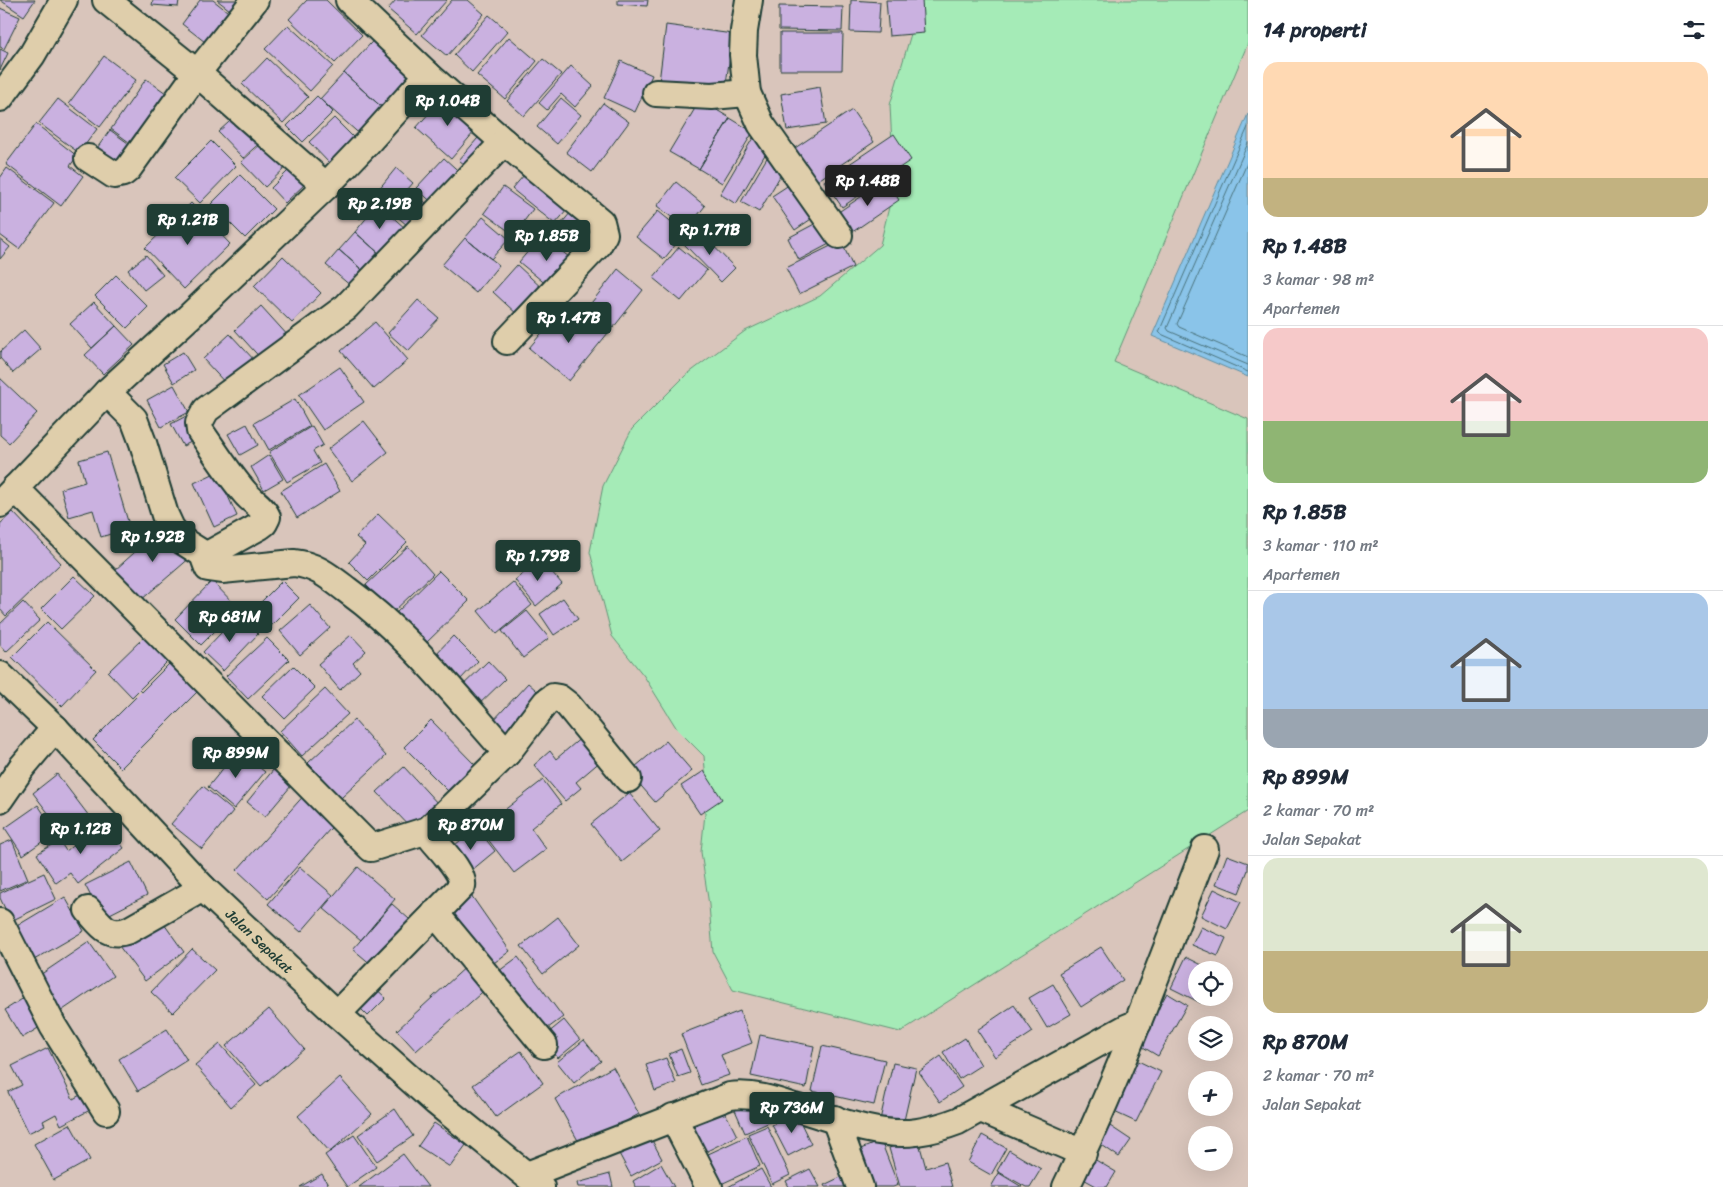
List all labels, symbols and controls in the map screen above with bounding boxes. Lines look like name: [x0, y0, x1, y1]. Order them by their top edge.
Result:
text: 14 properti: [1263, 11, 1366, 49]
icon: filters: [1680, 16, 1708, 44]
pin: Rp 1.04B: [396, 84, 500, 127]
text: Rp 1.04B: [416, 86, 480, 115]
icon: home: [1441, 95, 1531, 185]
pin: Rp 1.48B: [816, 164, 920, 207]
text: Rp 1.48B: [836, 166, 900, 195]
pin: Rp 2.19B: [328, 188, 432, 230]
text: Rp 2.19B: [348, 189, 412, 218]
pin: Rp 1.21B: [136, 204, 240, 246]
text: Rp 1.21B: [158, 205, 218, 234]
pin: Rp 1.71B: [658, 214, 762, 256]
text: Rp 1.71B: [680, 215, 740, 244]
pin: Rp 1.85B: [495, 220, 599, 262]
text: Rp 1.85B: [515, 221, 579, 250]
text: Rp 1.48B: [1263, 227, 1347, 265]
text: 3 kamar · 98 m²: [1263, 265, 1374, 294]
text: Apartemen: [1263, 294, 1340, 323]
pin: Rp 1.47B: [517, 302, 621, 344]
text: Rp 1.47B: [537, 303, 601, 332]
icon: home: [1441, 360, 1531, 450]
text: Rp 1.85B: [1263, 493, 1346, 531]
pin: Rp 1.92B: [101, 520, 205, 563]
text: Rp 1.92B: [121, 522, 185, 551]
text: 3 kamar · 110 m²: [1263, 531, 1379, 560]
pin: Rp 1.79B: [486, 540, 590, 582]
text: Rp 1.79B: [506, 541, 570, 570]
text: Apartemen: [1263, 560, 1340, 589]
pin: Rp 681M: [184, 600, 276, 643]
text: Rp 681M: [199, 602, 261, 631]
icon: home: [1441, 625, 1531, 715]
pin: Rp 899M: [190, 736, 282, 779]
text: Rp 899M: [203, 738, 269, 767]
text: Rp 899M: [1263, 758, 1349, 796]
text: 2 kamar · 70 m²: [1263, 796, 1374, 825]
pin: Rp 870M: [425, 808, 517, 851]
text: Rp 870M: [439, 810, 503, 839]
pin: Rp 1.12B: [29, 812, 133, 855]
text: Rp 1.12B: [51, 814, 111, 843]
text: Jalan Sepakat: [1263, 825, 1362, 854]
icon: home: [1441, 890, 1531, 980]
street label: Jalan Sepakat: [219, 902, 300, 980]
map controls: [1188, 961, 1233, 1171]
button: locate: [1188, 961, 1233, 1006]
button: layers: [1188, 1016, 1233, 1061]
text: Rp 870M: [1263, 1023, 1348, 1061]
text: 2 kamar · 70 m²: [1263, 1061, 1374, 1090]
button: +: [1188, 1071, 1233, 1116]
text: Jalan Sepakat: [1263, 1090, 1362, 1119]
pin: Rp 736M: [746, 1092, 838, 1134]
text: Rp 736M: [760, 1093, 824, 1122]
button: −: [1188, 1126, 1233, 1171]

